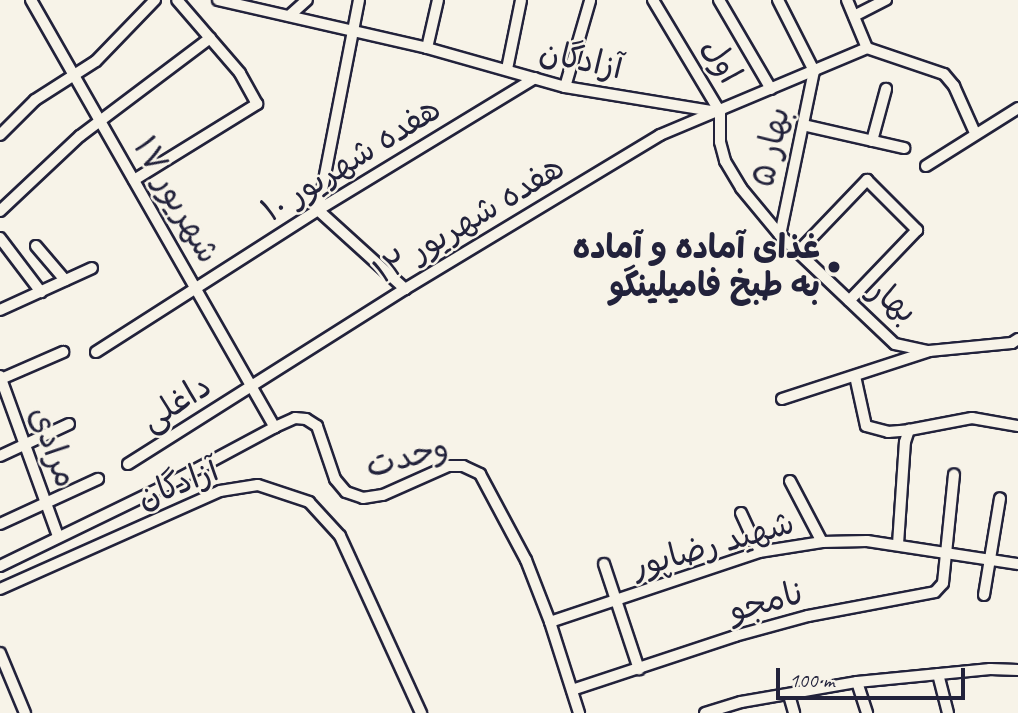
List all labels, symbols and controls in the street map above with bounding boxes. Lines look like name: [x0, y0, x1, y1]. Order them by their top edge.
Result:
street label: اول: [692, 31, 750, 91]
street label: آزادگان: [536, 32, 626, 88]
street label: هفده شهریور ۱۰: [254, 89, 448, 231]
street label: بهار ۵: [743, 103, 799, 191]
street label: ۱۷ شهریور: [124, 130, 228, 270]
street label: هفده شهریور ۱۲: [366, 148, 572, 292]
place label: غذای آماده و آماده به طبخ فامیلینگو: [573, 228, 820, 306]
marker: غذای آماده و آماده به طبخ فامیلینگو: [826, 259, 842, 275]
street label: بهار: [861, 270, 925, 332]
street label: داغلی: [134, 366, 218, 440]
street label: مرادی: [20, 401, 86, 493]
street label: وحدت: [361, 427, 453, 487]
street label: آزادگان: [132, 450, 224, 518]
street label: شهید رضاپور: [627, 503, 799, 587]
street label: نامجو: [725, 573, 807, 631]
scale bar: [780, 654, 969, 698]
text: 100 m: [789, 667, 834, 693]

